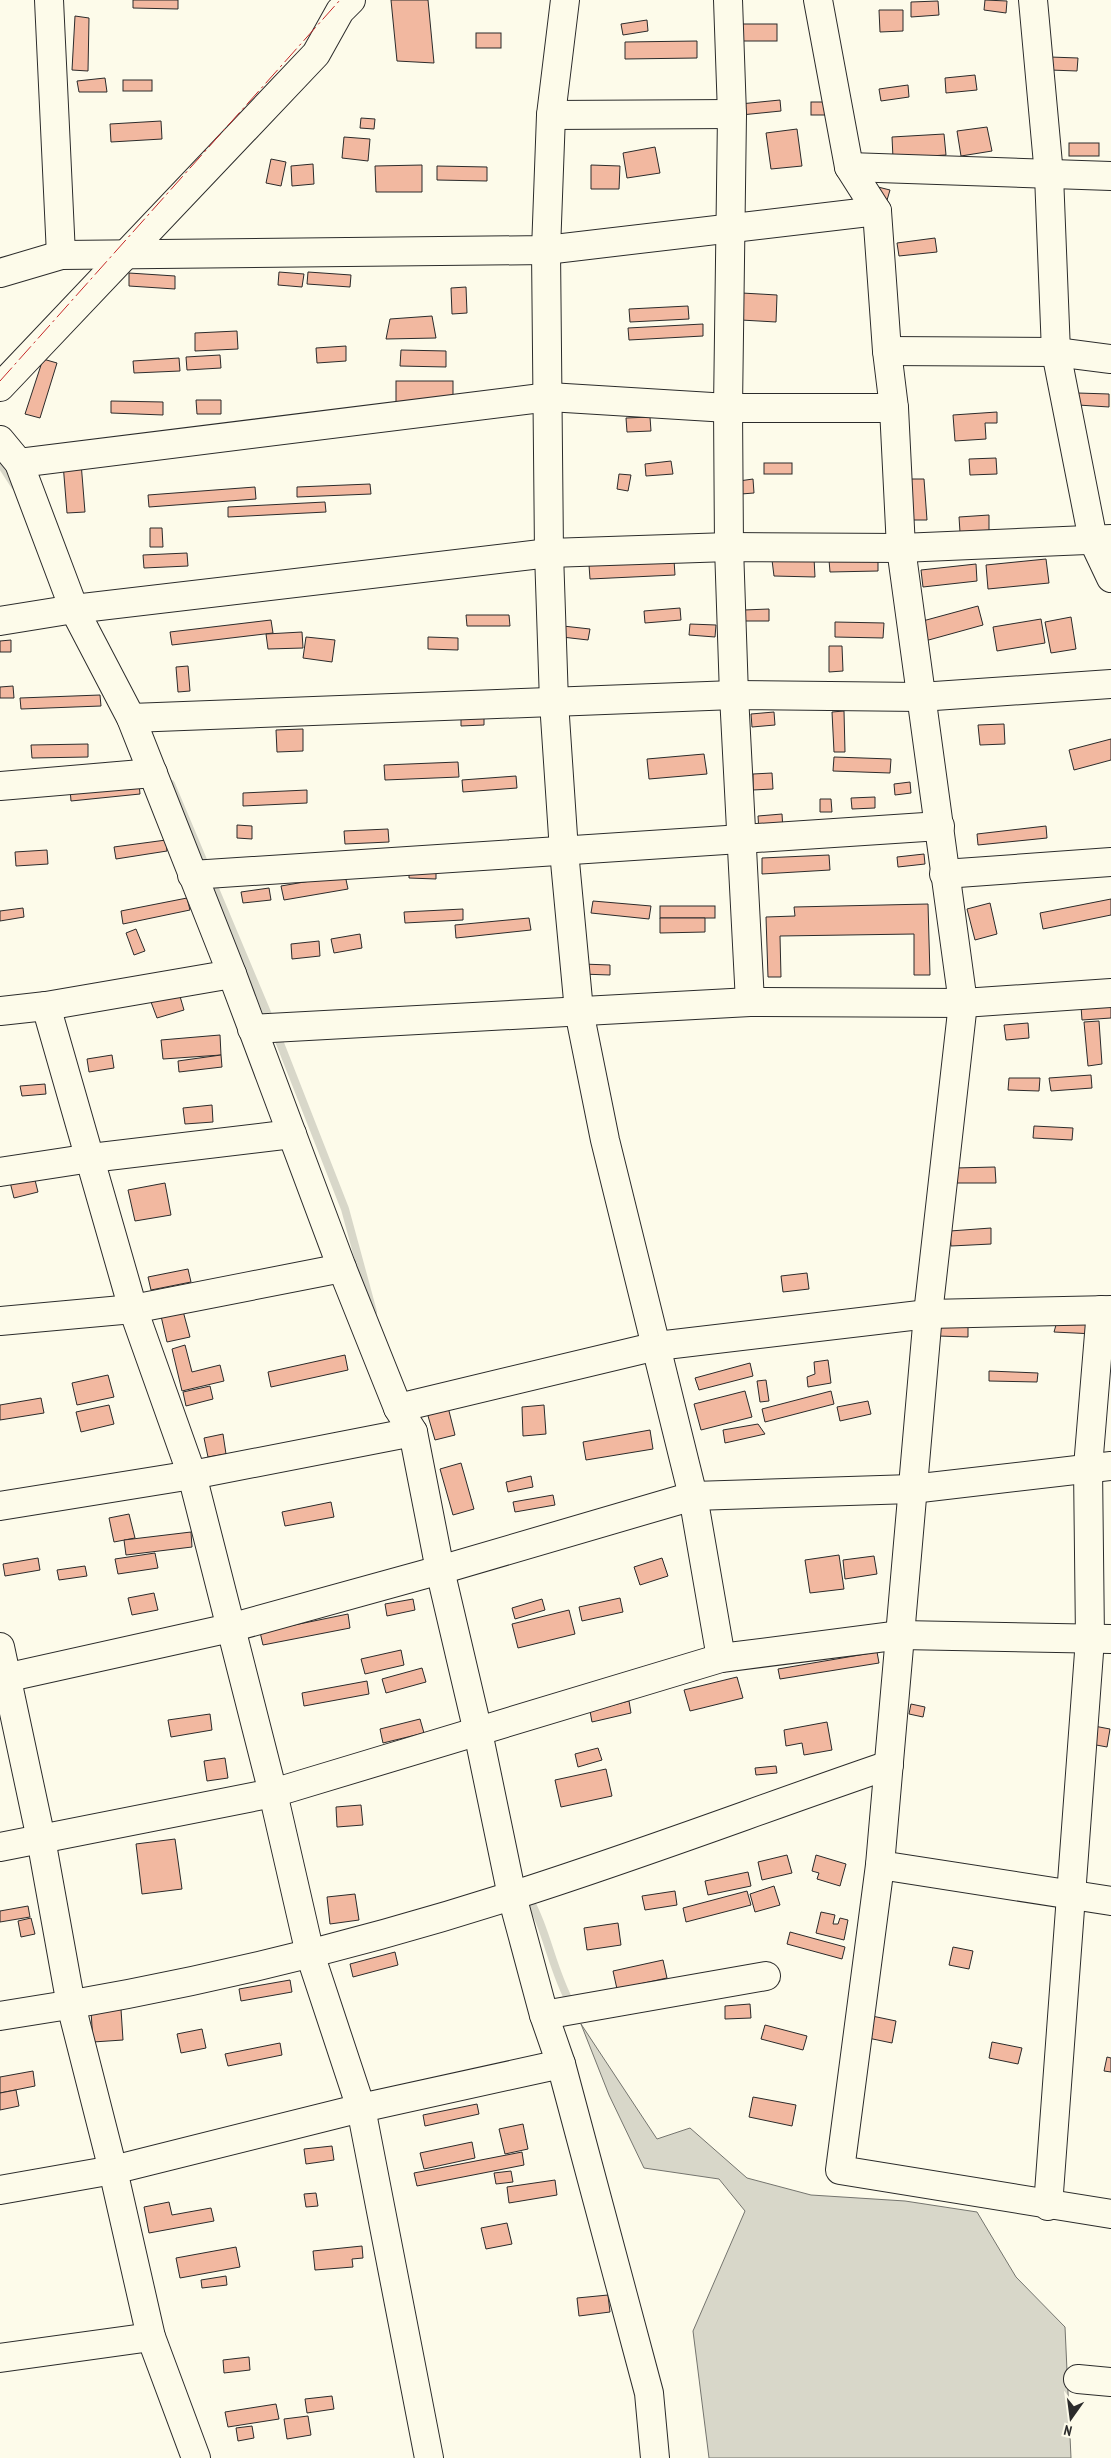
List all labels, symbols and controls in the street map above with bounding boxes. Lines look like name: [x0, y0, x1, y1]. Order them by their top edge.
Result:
north arrow: [1046, 2393, 1096, 2443]
text: N: [1062, 2421, 1074, 2440]

